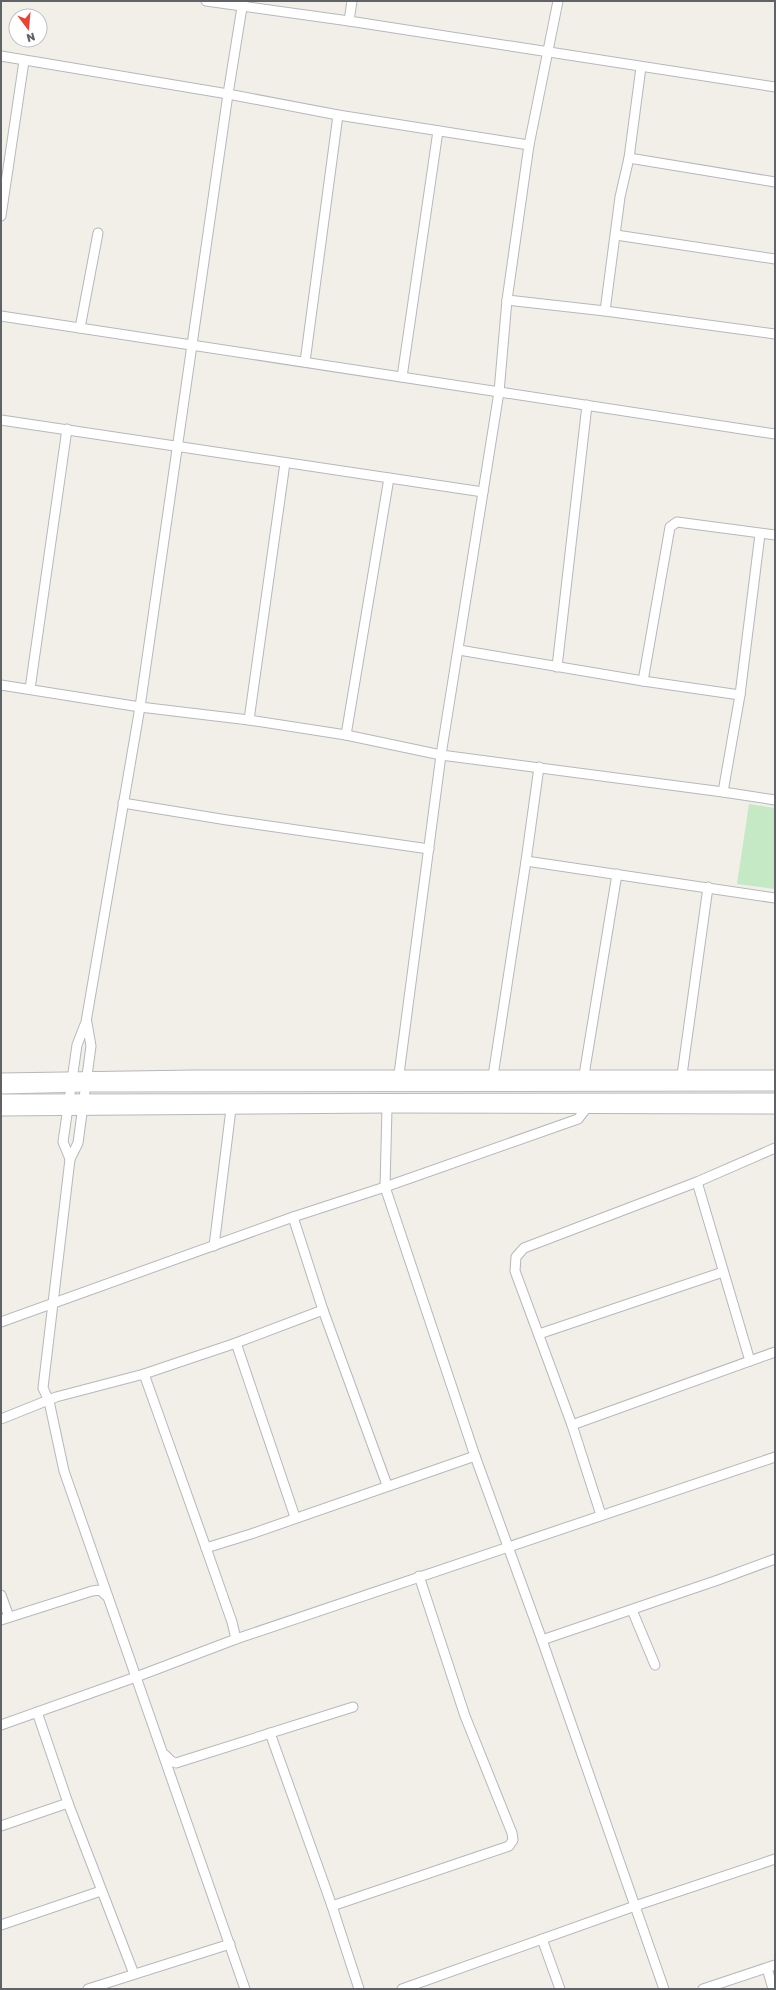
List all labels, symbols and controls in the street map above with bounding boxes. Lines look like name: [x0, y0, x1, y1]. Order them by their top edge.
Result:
north arrow: [8, 8, 48, 48]
text: N: [25, 31, 37, 45]

